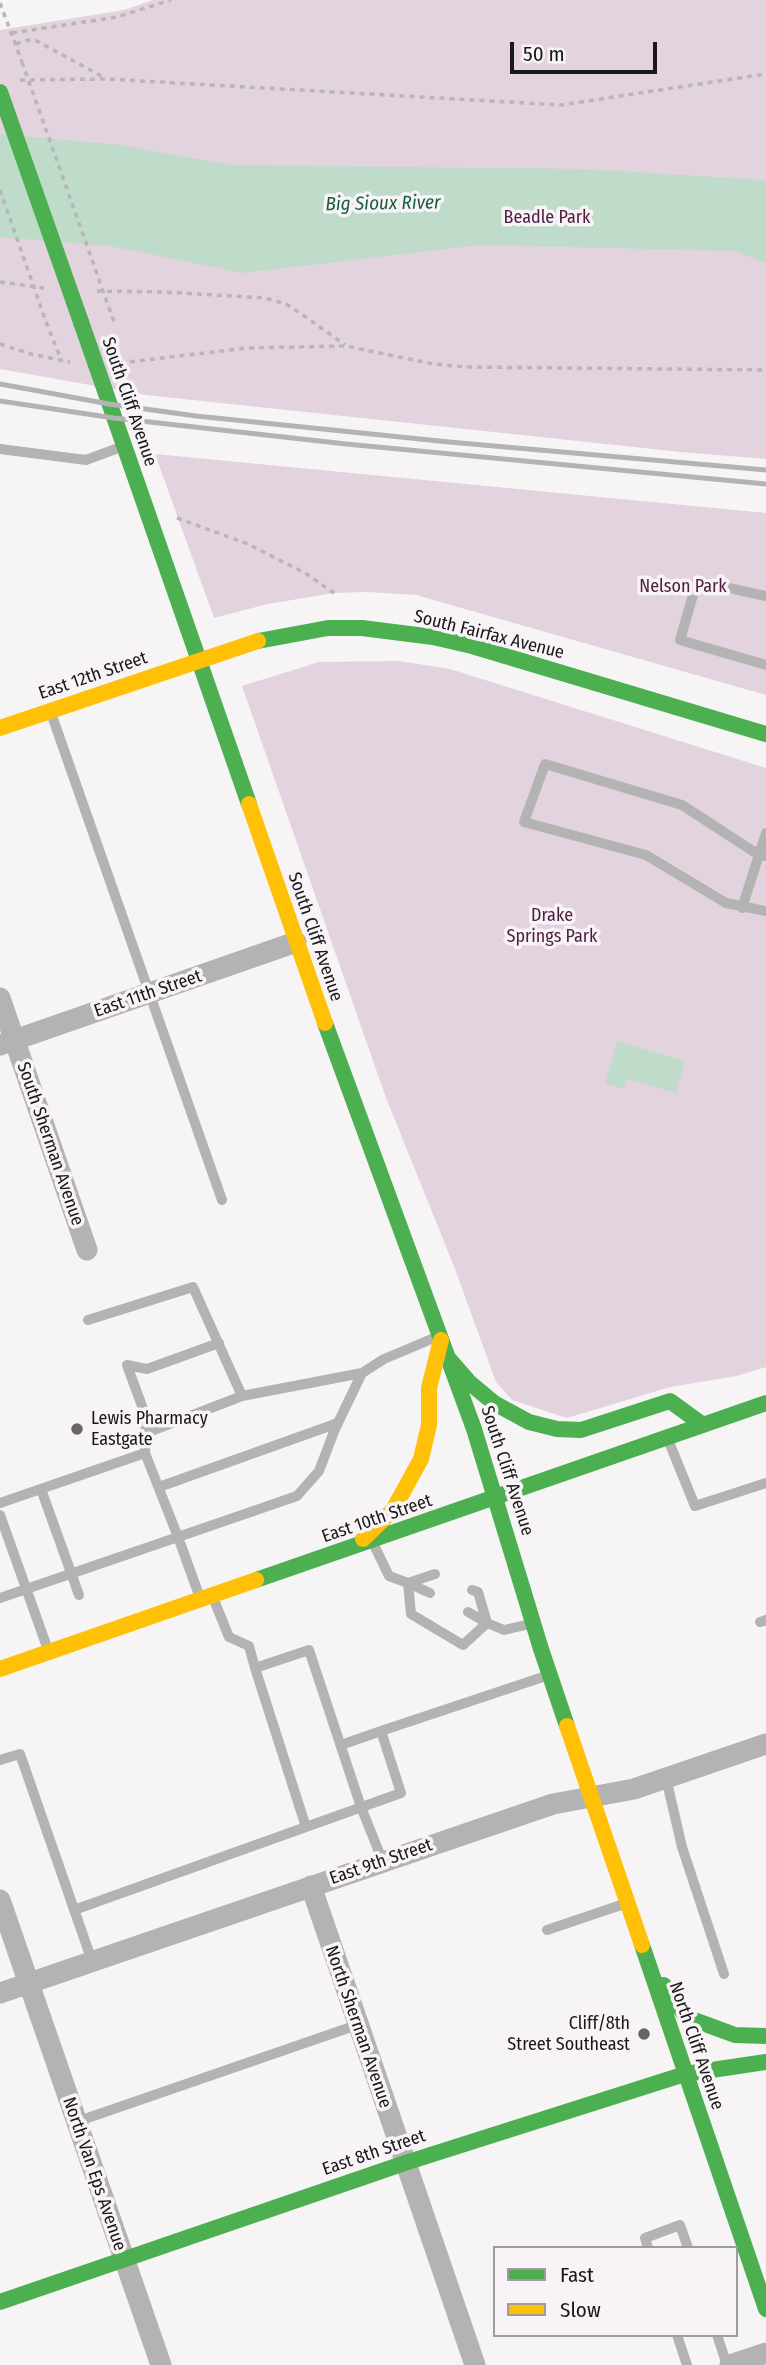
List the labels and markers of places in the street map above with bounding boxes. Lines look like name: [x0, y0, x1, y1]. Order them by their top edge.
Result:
place label: Lewis Pharmacy Eastgate: [91, 1408, 208, 1450]
marker: Lewis Pharmacy Eastgate: [69, 1421, 85, 1437]
place label: Cliff/8th Street Southeast: [507, 2013, 630, 2056]
marker: Cliff/8th Street Southeast: [636, 2026, 652, 2042]

